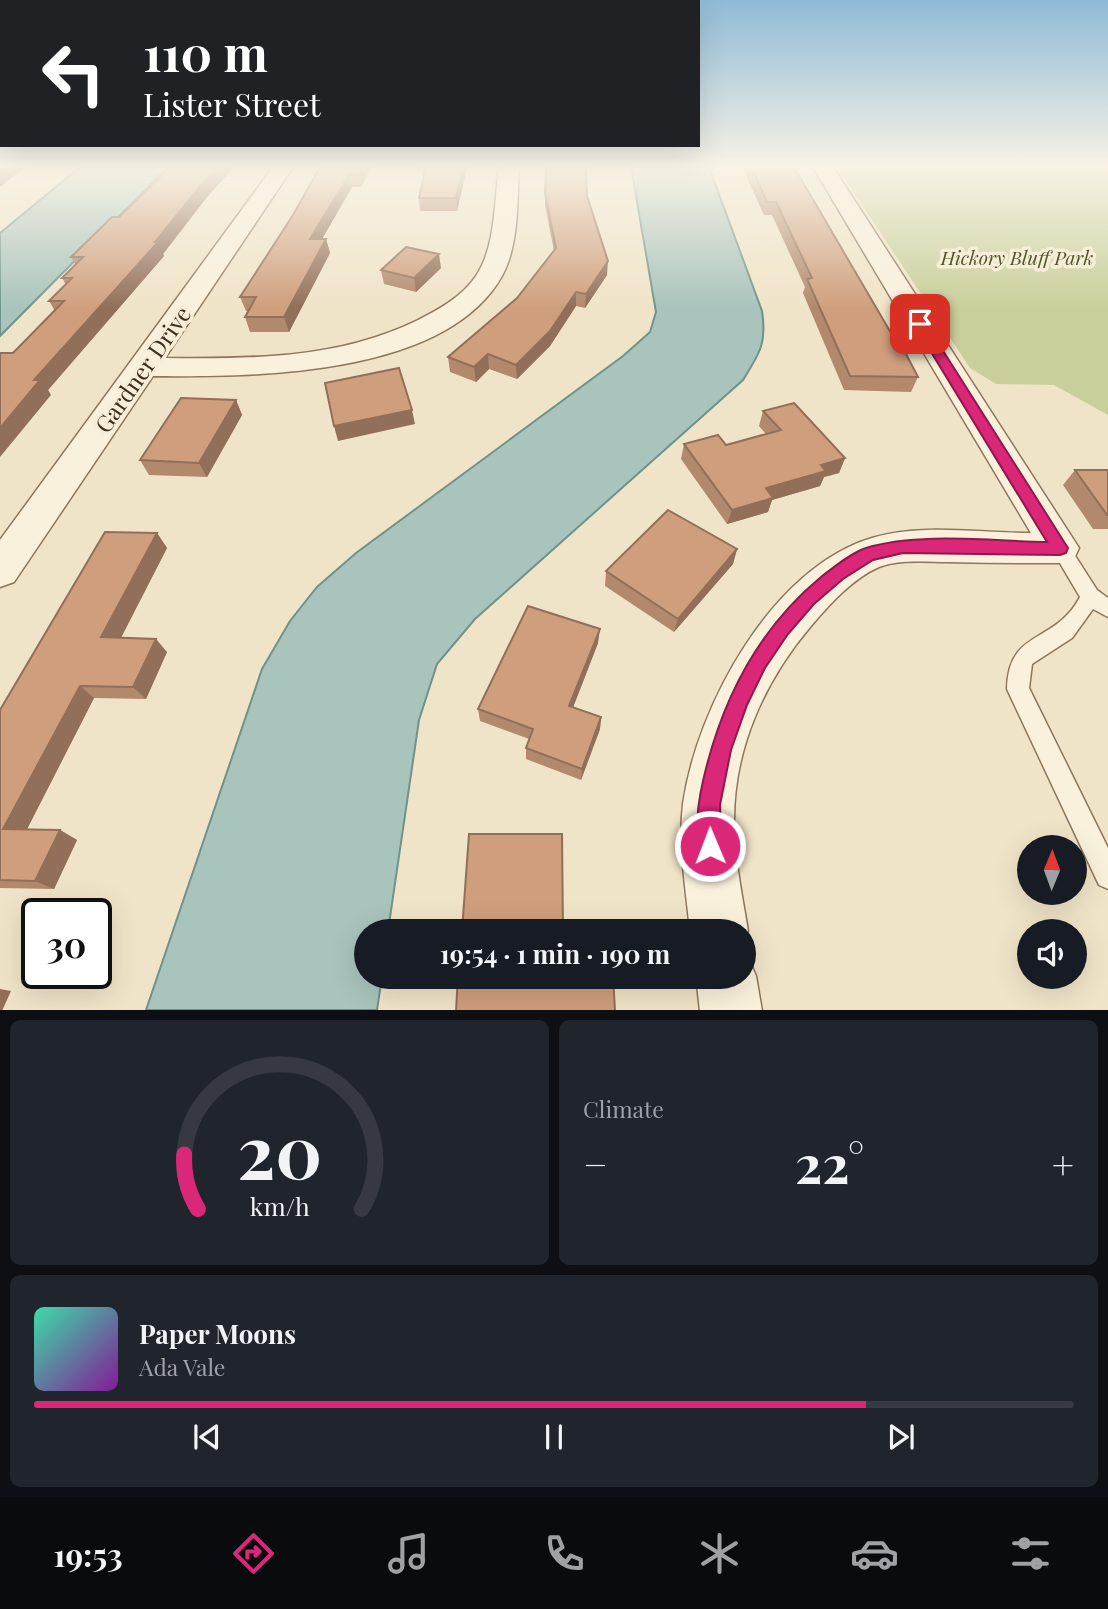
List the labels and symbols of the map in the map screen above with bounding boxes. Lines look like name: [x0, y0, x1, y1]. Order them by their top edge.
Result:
park label: Hickory Bluff Park: [940, 244, 1093, 270]
pin: [890, 294, 950, 354]
street label: Gardner Drive: [87, 300, 197, 438]
position arrow: [673, 809, 747, 883]
north arrow: [1017, 835, 1087, 905]
speed limit sign: 30: [21, 898, 112, 989]

